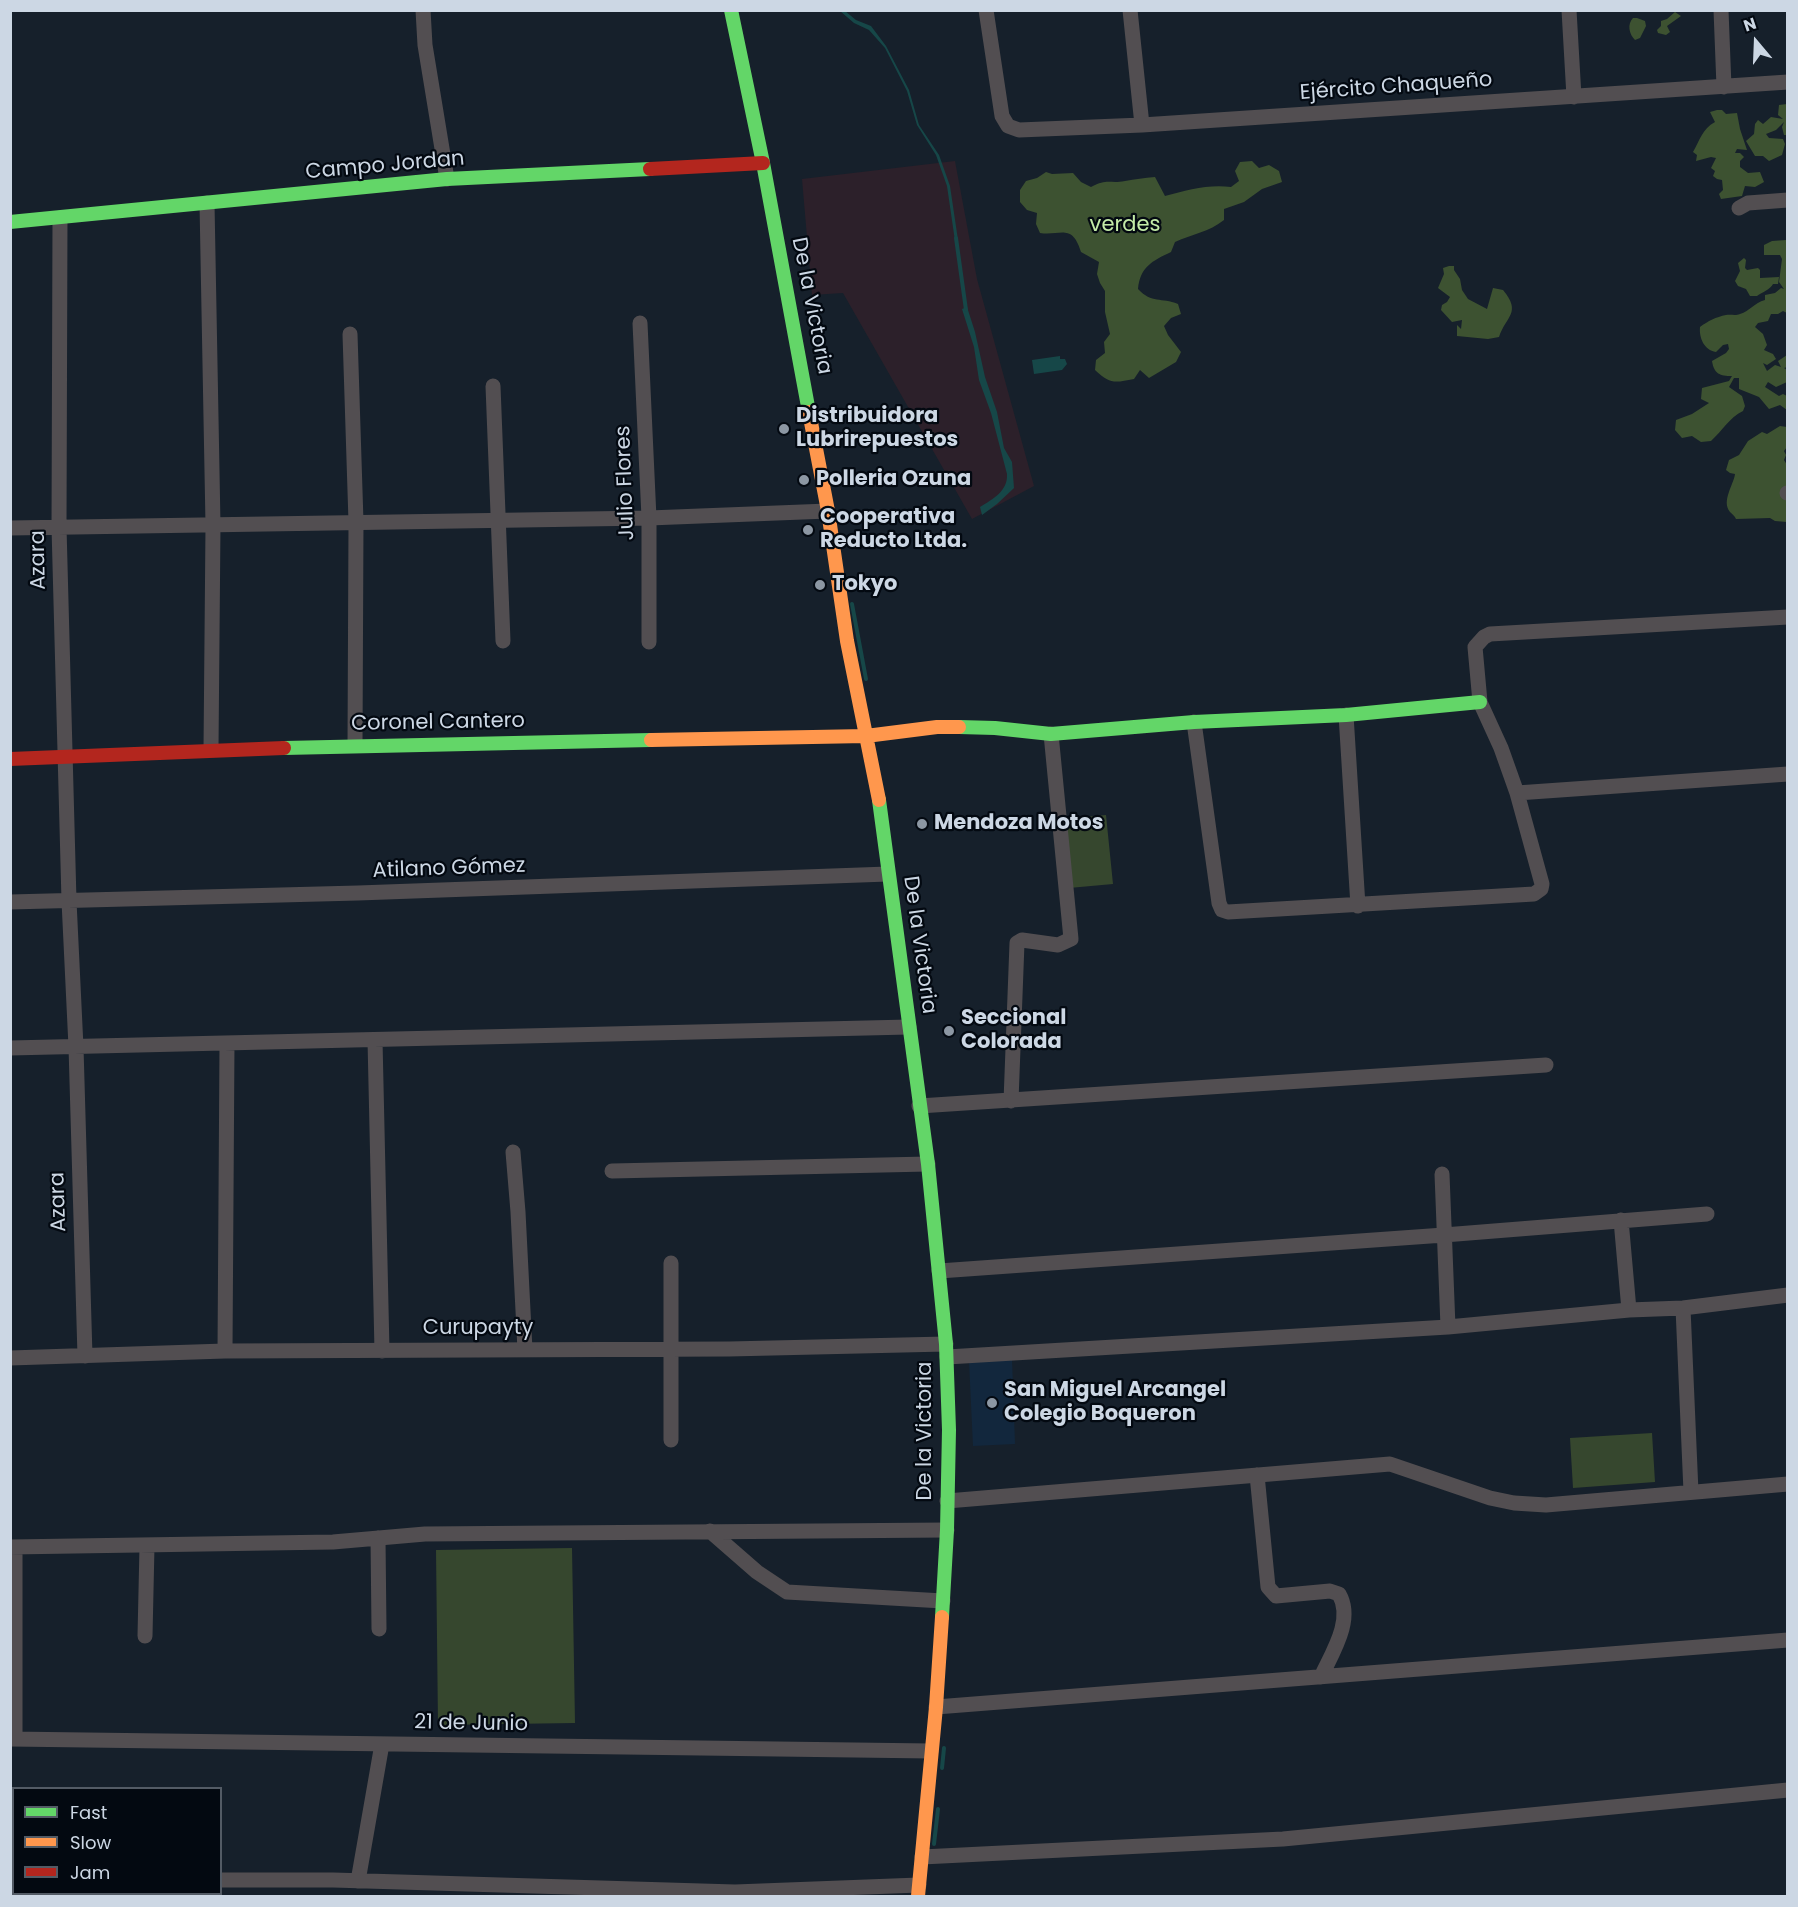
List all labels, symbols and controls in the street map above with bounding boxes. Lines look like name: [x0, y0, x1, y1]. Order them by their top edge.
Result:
north arrow: [1726, 12, 1786, 72]
text: N: [1741, 12, 1759, 37]
street label: Ejército Chaqueño: [1299, 68, 1493, 106]
street label: Campo Jordan: [304, 146, 466, 186]
park label: verdes: [1090, 213, 1160, 239]
street label: De la Victoria: [785, 235, 837, 377]
place label: Distribuidora Lubrirepuestos: [796, 404, 958, 454]
marker: Distribuidora Lubrirepuestos: [777, 422, 791, 436]
street label: Julio Flores: [611, 425, 641, 541]
place label: Polleria Ozuna: [816, 467, 971, 493]
marker: Polleria Ozuna: [797, 473, 811, 487]
place label: Cooperativa Reducto Ltda.: [820, 505, 967, 555]
marker: Cooperativa Reducto Ltda.: [801, 523, 815, 537]
street label: Azara: [26, 530, 52, 590]
place label: Tokyo: [832, 572, 897, 598]
marker: Tokyo: [813, 578, 827, 592]
street label: Coronel Cantero: [351, 709, 525, 737]
place label: Mendoza Motos: [934, 811, 1103, 837]
marker: Mendoza Motos: [915, 817, 929, 831]
street label: Atilano Gómez: [372, 854, 526, 884]
street label: De la Victoria: [897, 875, 941, 1015]
place label: Seccional Colorada: [961, 1006, 1066, 1056]
marker: Seccional Colorada: [942, 1024, 956, 1038]
street label: Azara: [45, 1172, 73, 1232]
street label: Curupayty: [423, 1316, 533, 1342]
street label: De la Victoria: [913, 1362, 939, 1500]
place label: San Miguel Arcangel Colegio Boqueron: [1004, 1378, 1226, 1428]
marker: San Miguel Arcangel Colegio Boqueron: [985, 1396, 999, 1410]
street label: 21 de Junio: [414, 1710, 528, 1738]
legend: [12, 1787, 222, 1895]
text: Fast: [70, 1800, 107, 1825]
text: Slow: [70, 1830, 111, 1855]
text: Jam: [70, 1860, 110, 1885]

